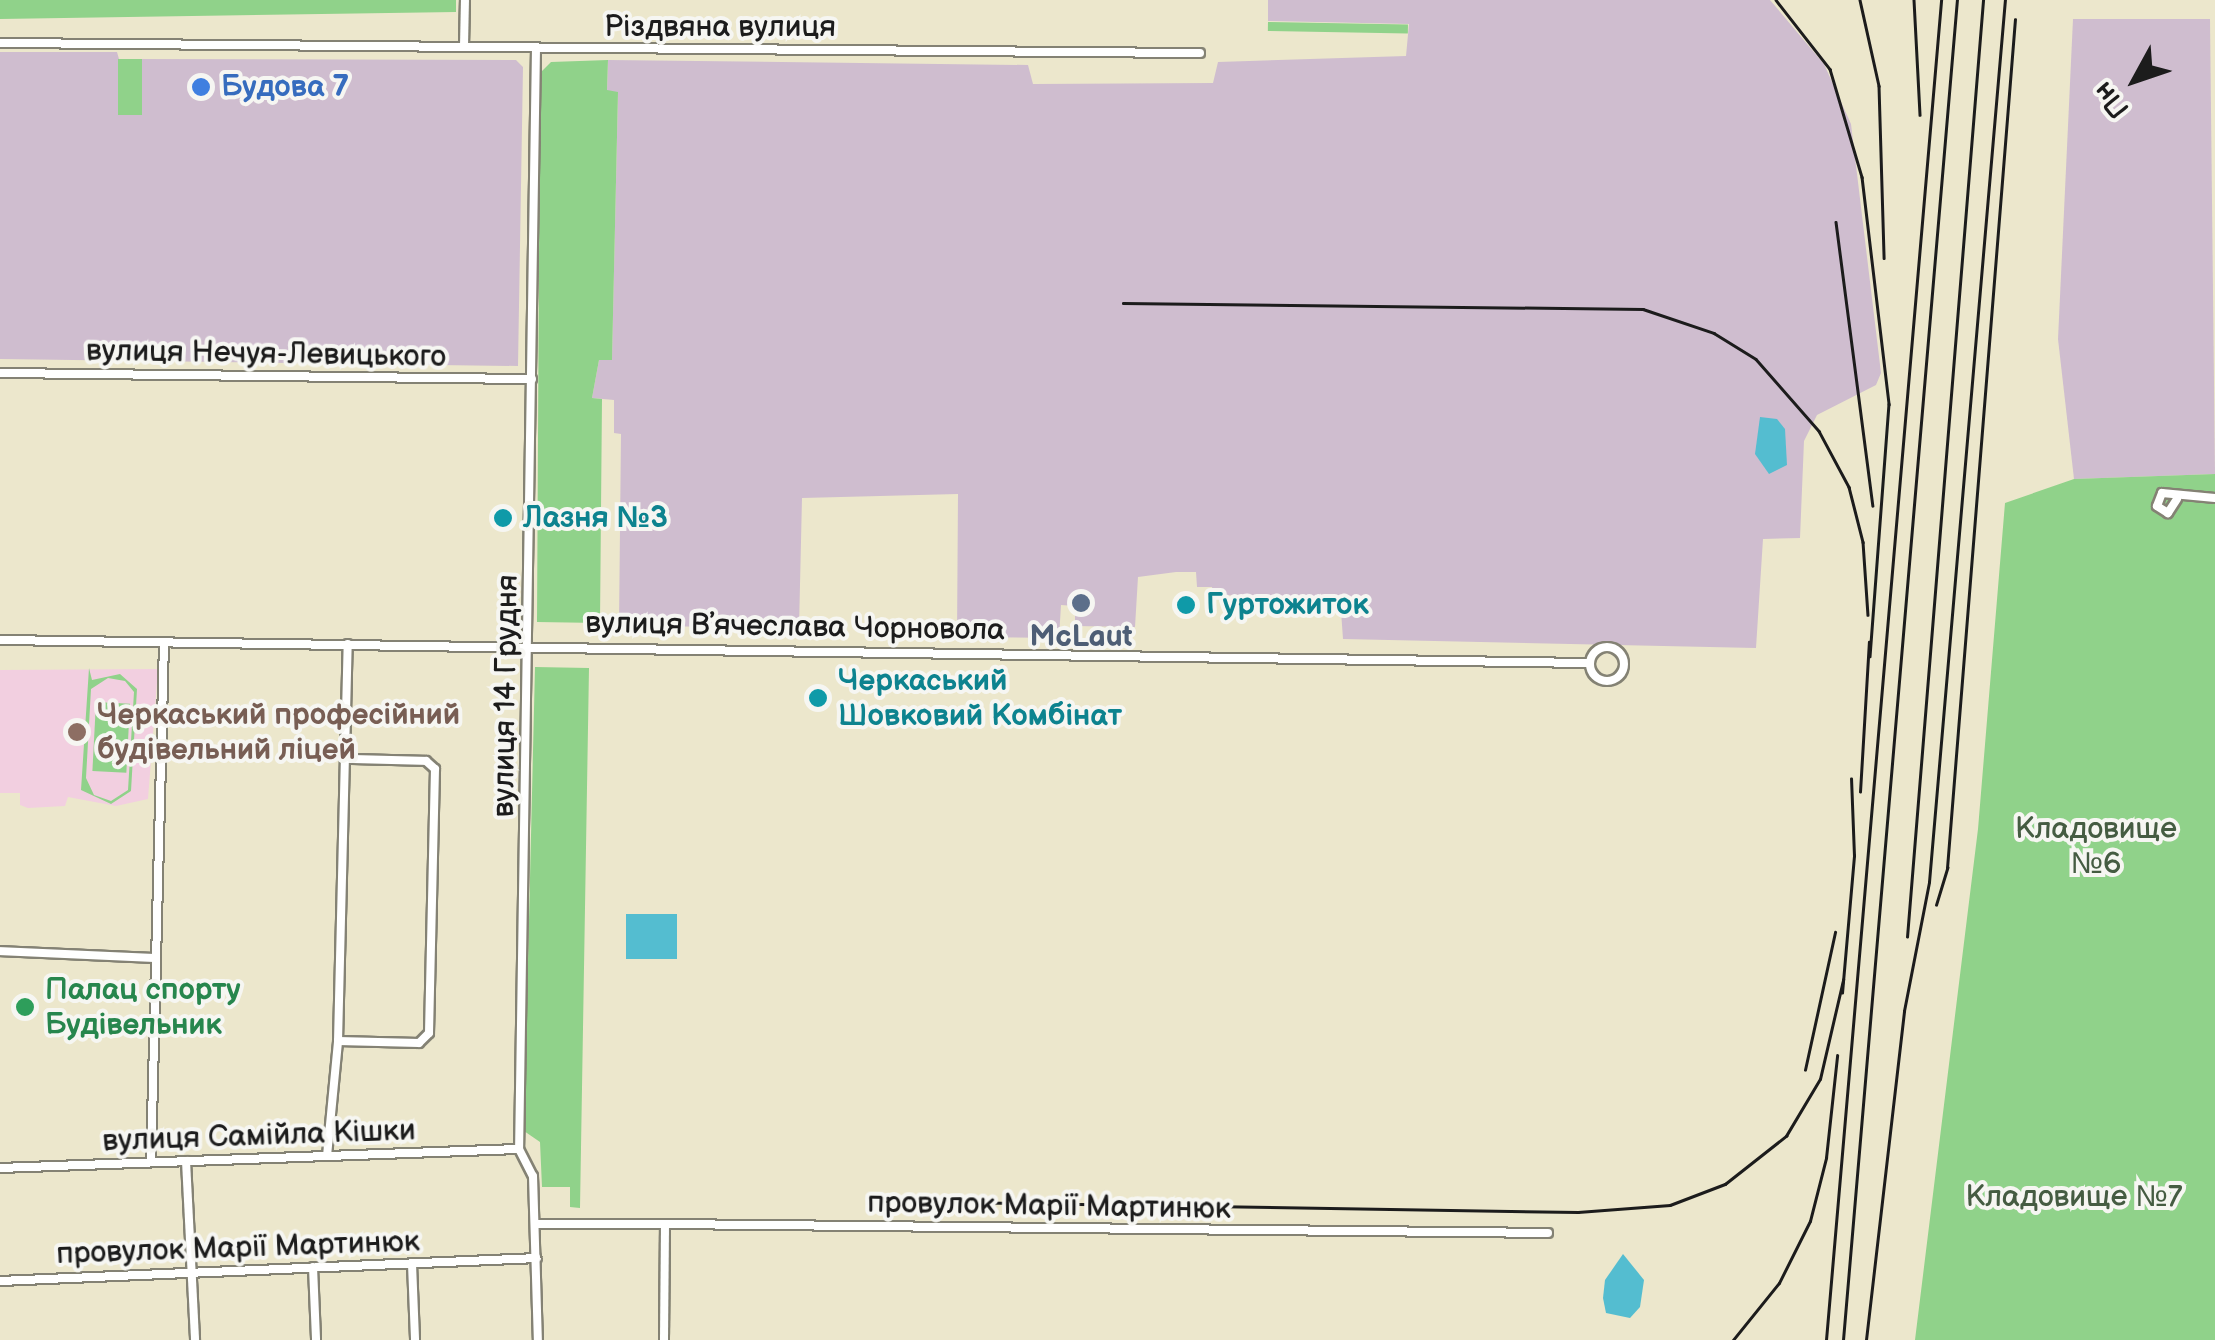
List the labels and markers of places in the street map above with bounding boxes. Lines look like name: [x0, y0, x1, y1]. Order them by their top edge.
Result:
place label: Будова 7: [221, 69, 349, 105]
marker: Будова 7: [190, 76, 212, 98]
place label: Лазня №3: [523, 500, 668, 536]
marker: Лазня №3: [492, 507, 514, 529]
place label: Гуртожиток: [1206, 587, 1369, 623]
marker: McLaut: [1070, 592, 1092, 614]
marker: Гуртожиток: [1175, 594, 1197, 616]
place label: McLaut: [1029, 619, 1133, 655]
place label: Черкаський Шовковий Комбінат: [838, 663, 1122, 734]
marker: Черкаський Шовковий Комбінат: [807, 687, 829, 709]
place label: Черкаський професійний будівельний ліцей: [97, 697, 460, 768]
marker: Черкаський професійний будівельний ліцей: [66, 721, 88, 743]
place label: Палац спорту Будівельник: [45, 972, 241, 1042]
marker: Палац спорту Будівельник: [14, 996, 36, 1018]

